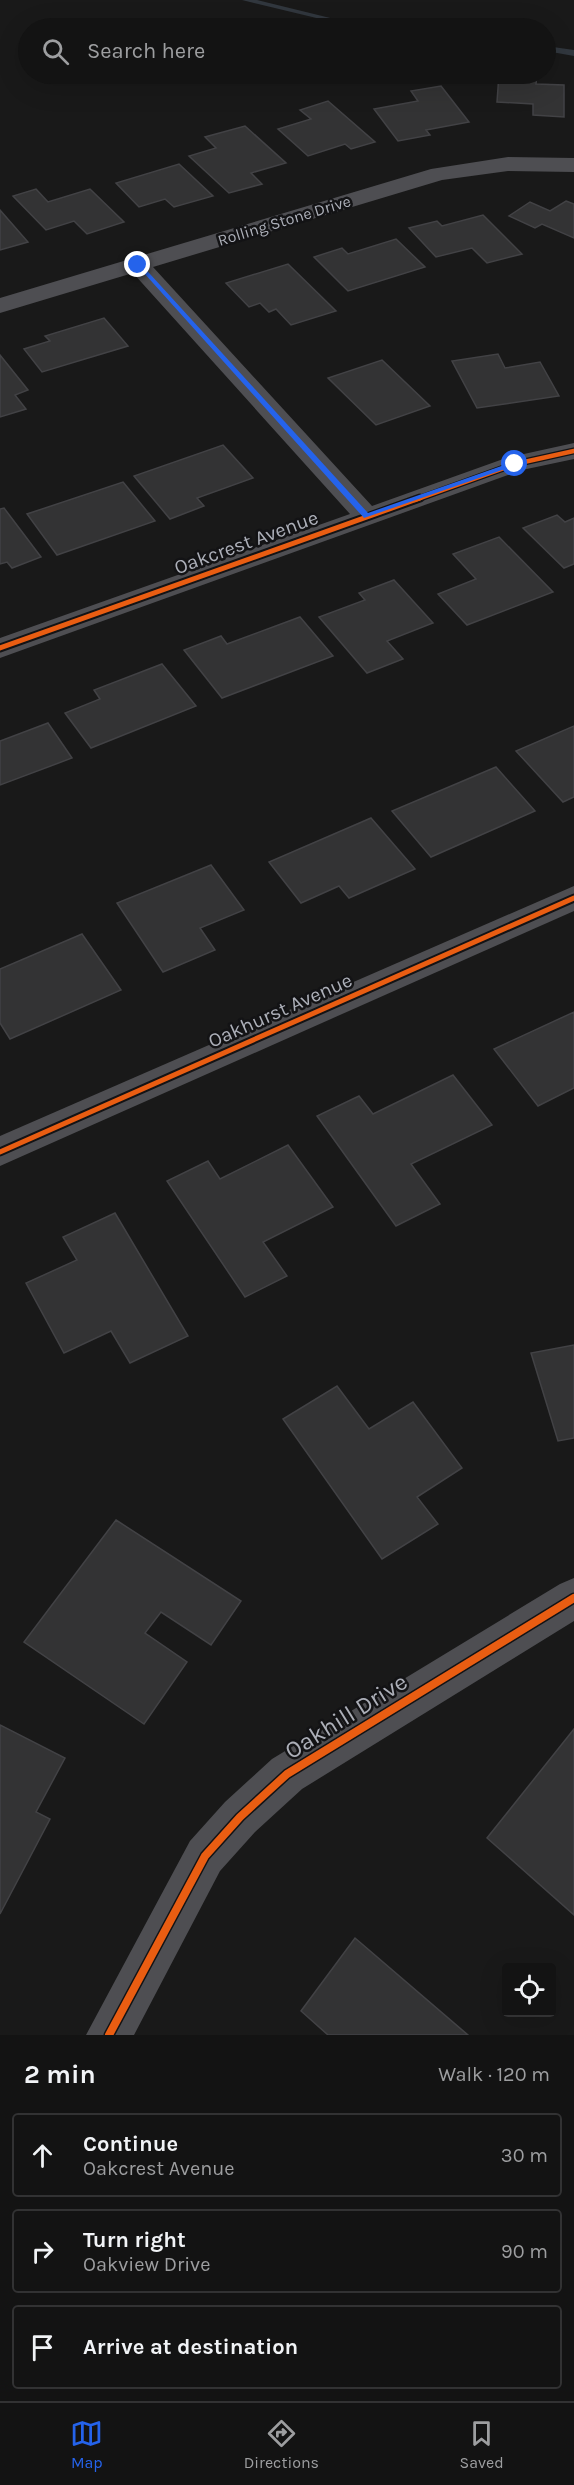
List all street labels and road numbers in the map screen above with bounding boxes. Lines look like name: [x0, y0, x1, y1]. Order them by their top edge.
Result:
street label: Rolling Stone Drive: [215, 191, 353, 250]
street label: Oakcrest Avenue: [171, 506, 321, 579]
street label: Oakhurst Avenue: [205, 968, 356, 1053]
street label: Oakhill Drive: [280, 1667, 412, 1765]

